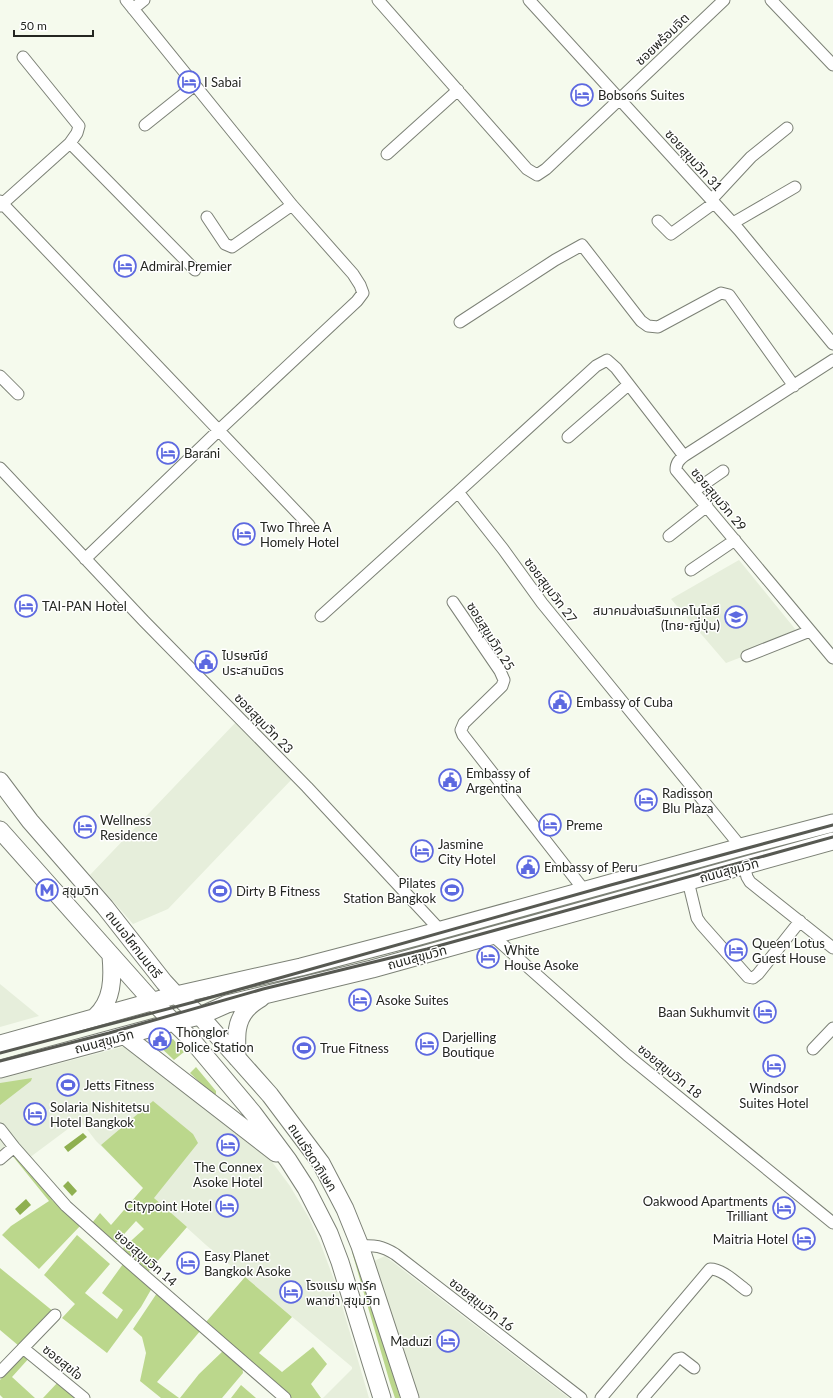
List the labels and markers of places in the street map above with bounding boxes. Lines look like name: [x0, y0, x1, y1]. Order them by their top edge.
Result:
hotel icon: I Sabai: [176, 69, 202, 95]
place label: I Sabai: [204, 74, 241, 90]
hotel icon: Bobsons Suites: [569, 82, 595, 108]
place label: Bobsons Suites: [598, 87, 685, 103]
hotel icon: Admiral Premier: [112, 253, 138, 279]
place label: Admiral Premier: [140, 258, 232, 274]
hotel icon: Barani: [155, 440, 181, 466]
place label: Barani: [184, 445, 220, 461]
place label: Two Three A Homely Hotel: [260, 519, 339, 550]
hotel icon: Two Three A Homely Hotel: [231, 521, 257, 547]
hotel icon: TAI-PAN Hotel: [13, 593, 39, 619]
place label: TAI-PAN Hotel: [42, 598, 127, 614]
place label: สมาคมส่งเสริมเทคโนโลยี (ไทย-ญี่ปุ่น): [593, 602, 720, 633]
school or university icon: สมาคมส่งเสริมเทคโนโลยี (ไทย-ญี่ปุ่น): [723, 604, 749, 630]
place label: ไปรษณีย์ ประสานมิตร: [221, 647, 284, 678]
public building icon: ไปรษณีย์ ประสานมิตร: [193, 649, 219, 675]
public building icon: Embassy of Cuba: [547, 689, 573, 715]
place label: Embassy of Cuba: [576, 694, 673, 710]
place label: Embassy of Argentina: [466, 765, 531, 796]
public building icon: Embassy of Argentina: [437, 767, 463, 793]
place label: Radisson Blu Plaza: [662, 785, 714, 816]
hotel icon: Radisson Blu Plaza: [633, 787, 659, 813]
place label: Wellness Residence: [100, 812, 158, 843]
hotel icon: Preme: [537, 812, 563, 838]
hotel icon: Wellness Residence: [72, 814, 98, 840]
place label: Preme: [566, 817, 603, 833]
place label: Jasmine City Hotel: [438, 836, 496, 867]
hotel icon: Jasmine City Hotel: [409, 838, 435, 864]
public building icon: Embassy of Peru: [515, 854, 541, 880]
place label: Embassy of Peru: [544, 859, 638, 875]
place label: Pilates Station Bangkok: [343, 875, 436, 906]
metro station icon: สุขุมวิท: [34, 877, 60, 903]
sports icon: Pilates Station Bangkok: [439, 877, 465, 903]
sports icon: Dirty B Fitness: [207, 878, 233, 904]
place label: สุขุมวิท: [62, 882, 99, 898]
place label: Dirty B Fitness: [236, 883, 321, 899]
place label: Queen Lotus Guest House: [752, 935, 826, 966]
hotel icon: Queen Lotus Guest House: [723, 937, 749, 963]
place label: White House Asoke: [504, 942, 579, 973]
hotel icon: White House Asoke: [475, 944, 501, 970]
hotel icon: Asoke Suites: [347, 987, 373, 1013]
place label: Asoke Suites: [376, 992, 449, 1008]
hotel icon: Baan Sukhumvit: [752, 999, 778, 1025]
place label: Baan Sukhumvit: [658, 1004, 750, 1020]
place label: Thonglor Police Station: [176, 1024, 254, 1055]
public building icon: Thonglor Police Station: [147, 1026, 173, 1052]
place label: Darjelling Boutique: [442, 1029, 496, 1060]
hotel icon: Darjelling Boutique: [414, 1031, 440, 1057]
sports icon: True Fitness: [291, 1035, 317, 1061]
place label: True Fitness: [320, 1040, 389, 1056]
hotel icon: Windsor Suites Hotel: [761, 1053, 787, 1079]
sports icon: Jetts Fitness: [55, 1072, 81, 1098]
place label: Jetts Fitness: [84, 1077, 155, 1093]
place label: Windsor Suites Hotel: [739, 1080, 809, 1111]
place label: Solaria Nishitetsu Hotel Bangkok: [50, 1099, 150, 1130]
hotel icon: Solaria Nishitetsu Hotel Bangkok: [22, 1101, 48, 1127]
hotel icon: The Connex Asoke Hotel: [215, 1132, 241, 1158]
place label: The Connex Asoke Hotel: [193, 1159, 263, 1190]
hotel icon: Citypoint Hotel: [214, 1193, 240, 1219]
place label: Oakwood Apartments Trilliant: [643, 1193, 768, 1224]
hotel icon: Oakwood Apartments Trilliant: [771, 1195, 797, 1221]
place label: Citypoint Hotel: [124, 1198, 212, 1214]
hotel icon: Maitria Hotel: [791, 1226, 817, 1252]
place label: Maitria Hotel: [713, 1231, 788, 1247]
place label: Easy Planet Bangkok Asoke: [204, 1248, 291, 1279]
hotel icon: Easy Planet Bangkok Asoke: [175, 1250, 201, 1276]
place label: โรงแรม พาร์ค พลาซ่า สุขุมวิท: [306, 1277, 380, 1308]
hotel icon: โรงแรม พาร์ค พลาซ่า สุขุมวิท: [278, 1279, 304, 1305]
hotel icon: Maduzi: [435, 1328, 461, 1354]
place label: Maduzi: [390, 1333, 432, 1349]

